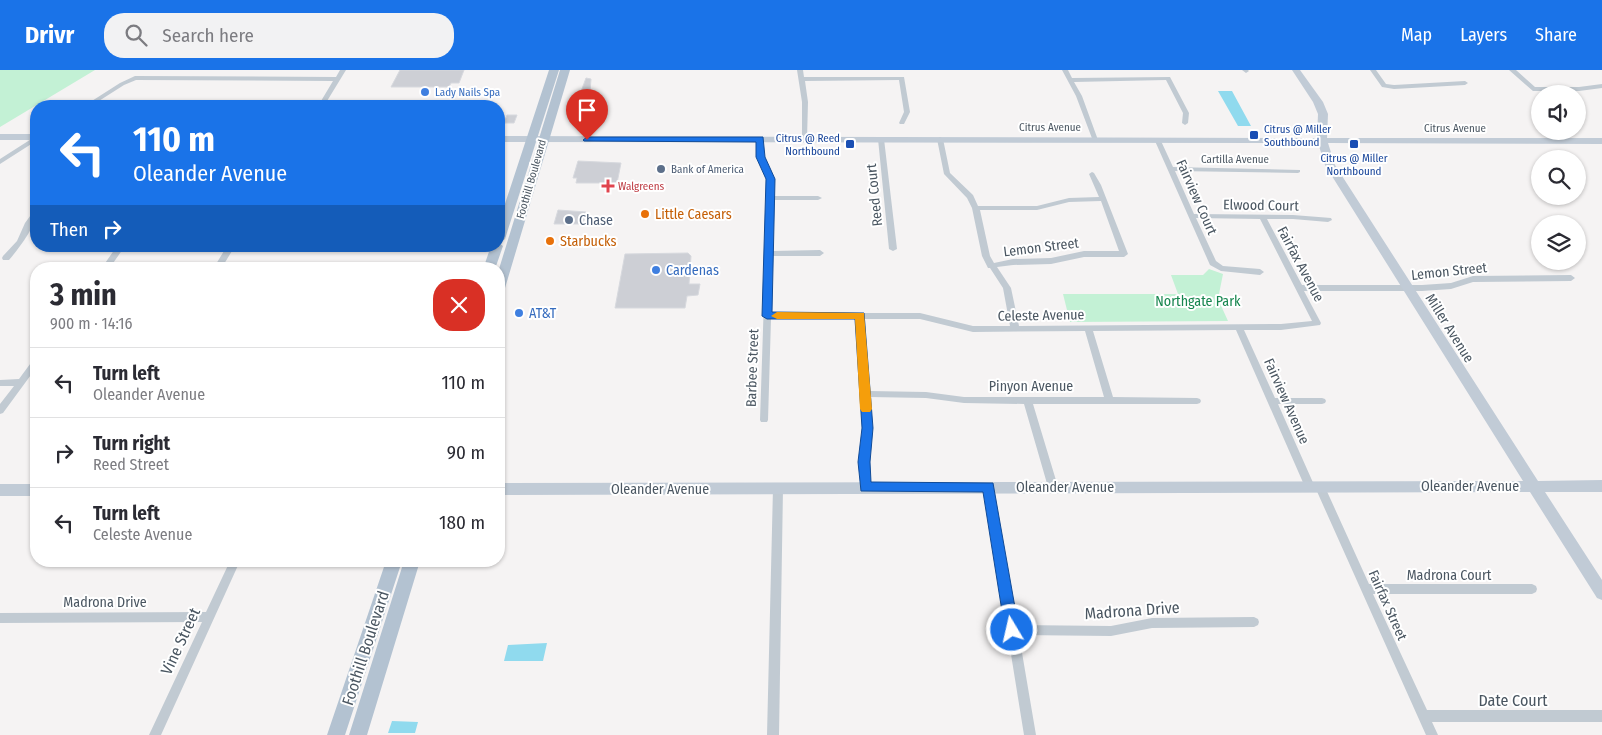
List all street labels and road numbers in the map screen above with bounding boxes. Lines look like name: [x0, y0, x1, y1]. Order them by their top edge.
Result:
street label: Citrus Avenue: [1019, 121, 1081, 134]
street label: Citrus Avenue: [1424, 122, 1486, 135]
street label: Foothill Boulevard: [514, 138, 549, 220]
street label: Cartilla Avenue: [1201, 153, 1269, 166]
street label: Fairview Court: [1172, 157, 1221, 238]
street label: Reed Court: [863, 162, 886, 227]
street label: Elwood Court: [1223, 196, 1299, 215]
street label: Fairfax Avenue: [1274, 224, 1328, 305]
street label: Lemon Street: [1002, 234, 1080, 261]
street label: Lemon Street: [1410, 259, 1488, 284]
street label: Miller Avenue: [1422, 291, 1477, 366]
street label: Celeste Avenue: [997, 306, 1085, 325]
street label: Barbee Street: [743, 328, 762, 407]
street label: Fairview Avenue: [1260, 356, 1313, 447]
street label: Pinyon Avenue: [989, 378, 1073, 395]
street label: Oleander Avenue: [1421, 478, 1519, 495]
street label: Oleander Avenue: [1016, 479, 1114, 496]
street label: Oleander Avenue: [611, 481, 709, 498]
street label: Fairfax Street: [1364, 567, 1411, 643]
street label: Madrona Court: [1407, 567, 1492, 584]
street label: Foothill Boulevard: [338, 589, 393, 708]
street label: Madrona Drive: [63, 594, 147, 611]
street label: Madrona Drive: [1084, 598, 1180, 623]
street label: Vine Street: [157, 604, 205, 678]
street label: Date Court: [1478, 691, 1548, 710]

